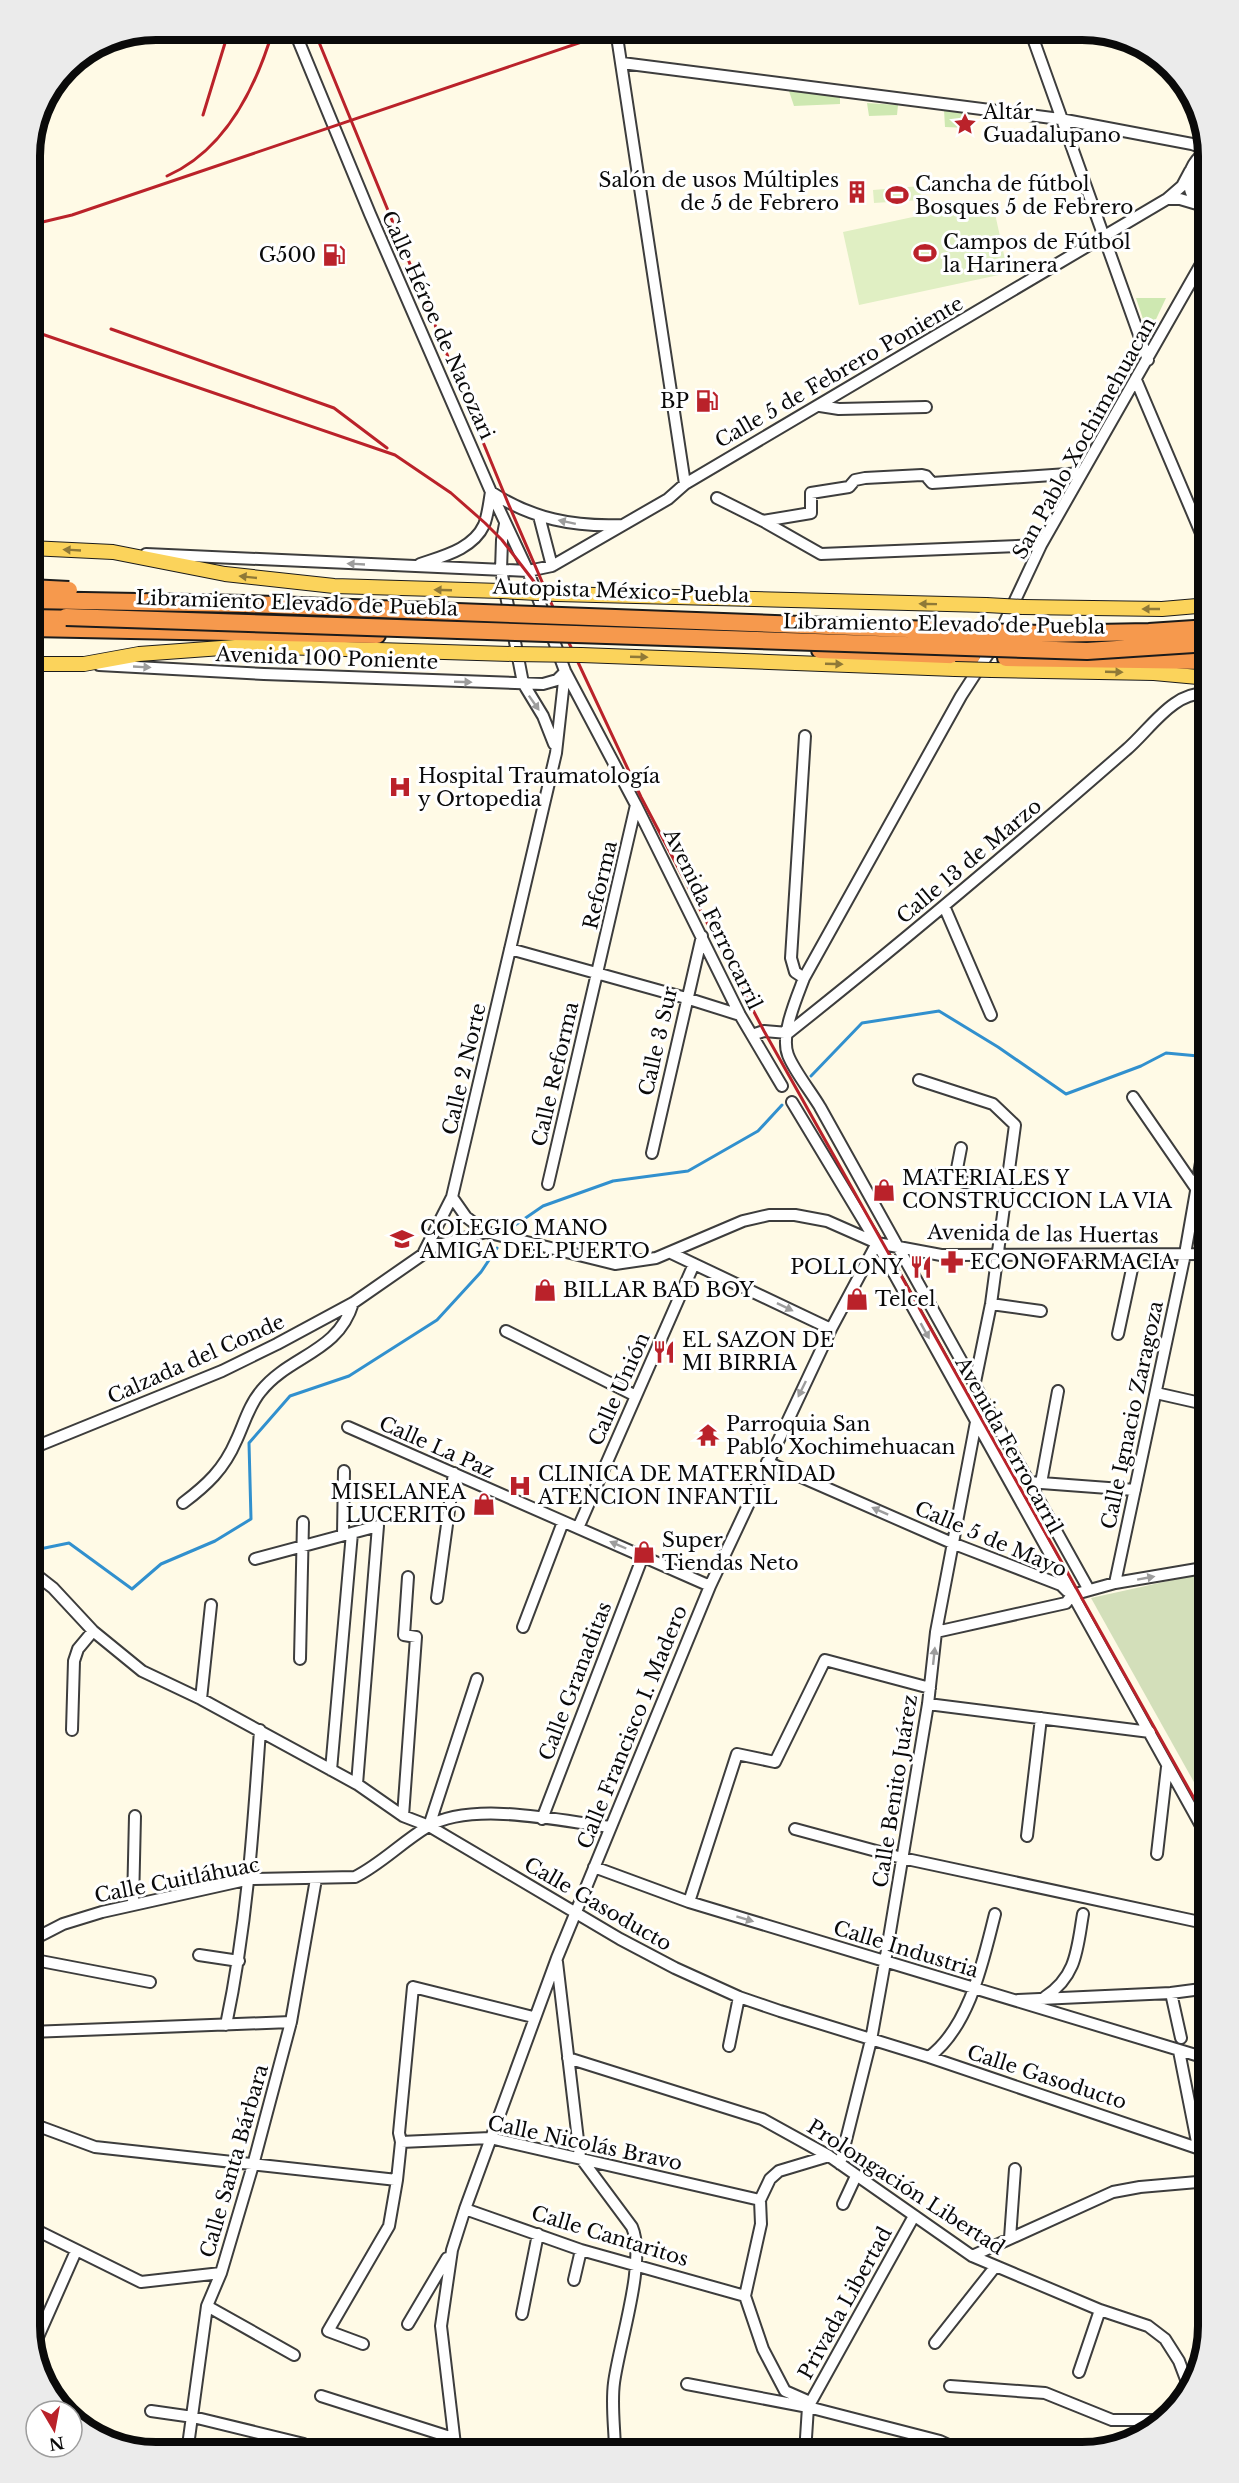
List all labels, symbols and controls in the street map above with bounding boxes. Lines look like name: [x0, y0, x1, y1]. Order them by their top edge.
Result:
place label: Altár Guadalupano: [982, 100, 1121, 147]
place icon: Altár Guadalupano: [952, 111, 978, 137]
place label: Salón de usos Múltiples de 5 de Febrero: [599, 168, 839, 215]
place label: Cancha de fútbol Bosques 5 de Febrero: [915, 172, 1133, 219]
building icon: Salón de usos Múltiples de 5 de Febrero: [844, 179, 870, 205]
sports icon: Cancha de fútbol Bosques 5 de Febrero: [884, 182, 910, 208]
street label: Calle Héroe de Nacozari: [377, 207, 499, 443]
place label: Campos de Fútbol la Harinera: [943, 230, 1131, 277]
sports icon: Campos de Fútbol la Harinera: [912, 240, 938, 266]
fuel station icon: G500: [321, 242, 347, 268]
place label: G500: [259, 243, 316, 267]
street label: Calle 5 de Febrero Poniente: [711, 291, 967, 453]
street label: San Pablo Xochimehuacan: [1007, 313, 1161, 563]
fuel station icon: BP: [694, 388, 720, 414]
place label: BP: [660, 389, 689, 413]
one-way arrow: [557, 517, 576, 526]
one-way arrow: [62, 545, 81, 554]
one-way arrow: [346, 559, 365, 568]
one-way arrow: [239, 572, 258, 582]
street label: Autopista México-Puebla: [491, 574, 751, 608]
street label: Libramiento Elevado de Puebla: [135, 585, 460, 621]
one-way arrow: [433, 585, 452, 594]
one-way arrow: [918, 599, 937, 609]
one-way arrow: [1141, 604, 1160, 614]
street label: Libramiento Elevado de Puebla: [783, 609, 1106, 639]
street label: Avenida 100 Poniente: [214, 642, 439, 674]
one-way arrow: [630, 652, 649, 661]
one-way arrow: [825, 660, 844, 669]
one-way arrow: [132, 663, 151, 672]
one-way arrow: [1104, 667, 1123, 676]
one-way arrow: [453, 677, 472, 687]
one-way arrow: [528, 694, 540, 710]
place label: Hospital Traumatología y Ortopedia: [418, 764, 661, 811]
hospital icon: Hospital Traumatología y Ortopedia: [387, 774, 413, 800]
street label: Calle 13 de Marzo: [892, 793, 1046, 929]
street label: Avenida Ferrocarril: [658, 824, 767, 1013]
street label: Reforma: [578, 837, 622, 932]
street label: Calle 3 Sur: [634, 984, 682, 1098]
street label: Calle Reforma: [527, 999, 583, 1149]
street label: Calle 2 Norte: [437, 1001, 491, 1137]
place label: MATERIALES Y CONSTRUCCION LA VIA: [902, 1166, 1172, 1213]
shop icon: MATERIALES Y CONSTRUCCION LA VIA: [871, 1177, 897, 1203]
place label: COLEGIO MANO AMIGA DEL PUERTO: [419, 1216, 650, 1263]
street label: Avenida de las Huertas: [926, 1220, 1159, 1248]
school or university icon: COLEGIO MANO AMIGA DEL PUERTO: [389, 1226, 415, 1252]
pharmacy icon: ECONOFARMACIA: [939, 1249, 965, 1275]
place label: ECONOFARMACIA: [970, 1250, 1176, 1274]
restaurant icon: POLLONY: [908, 1254, 934, 1280]
place label: POLLONY: [790, 1255, 903, 1279]
shop icon: BILLAR BAD BOY: [532, 1277, 558, 1303]
place label: BILLAR BAD BOY: [563, 1278, 754, 1302]
shop icon: Telcel: [844, 1286, 870, 1312]
place label: Telcel: [875, 1287, 936, 1311]
street label: Calle Ignacio Zaragoza: [1096, 1298, 1168, 1531]
one-way arrow: [776, 1303, 793, 1312]
street label: Calzada del Conde: [104, 1309, 288, 1409]
one-way arrow: [920, 1323, 930, 1340]
street label: Calle Unión: [583, 1328, 655, 1449]
place label: EL SAZON DE MI BIRRIA: [682, 1328, 834, 1375]
restaurant icon: EL SAZON DE MI BIRRIA: [651, 1339, 677, 1365]
street label: Avenida Ferrocarril: [950, 1352, 1068, 1538]
one-way arrow: [798, 1380, 807, 1397]
street label: Calle La Paz: [375, 1411, 499, 1483]
place label: Parroquia San Pablo Xochimehuacan: [726, 1412, 956, 1459]
temple icon: Parroquia San Pablo Xochimehuacan: [695, 1422, 721, 1448]
place label: CLINICA DE MATERNIDAD ATENCION INFANTIL: [537, 1462, 836, 1509]
hospital icon: CLINICA DE MATERNIDAD ATENCION INFANTIL: [507, 1473, 533, 1499]
place label: MISELANEA LUCERITO: [331, 1480, 467, 1527]
shop icon: MISELANEA LUCERITO: [471, 1491, 497, 1517]
street label: Calle 5 de Mayo: [911, 1496, 1071, 1582]
one-way arrow: [870, 1506, 888, 1516]
place label: Super Tiendas Neto: [662, 1528, 798, 1575]
shop icon: Super Tiendas Neto: [631, 1539, 657, 1565]
one-way arrow: [609, 1541, 626, 1550]
one-way arrow: [1137, 1573, 1156, 1582]
street label: Calle Granaditas: [534, 1598, 616, 1764]
street label: Calle Francisco I. Madero: [572, 1602, 692, 1852]
one-way arrow: [929, 1646, 939, 1665]
street label: Calle Benito Juárez: [868, 1693, 922, 1889]
street label: Calle Cuitláhuac: [92, 1852, 262, 1908]
street label: Calle Gasoducto: [520, 1852, 676, 1956]
one-way arrow: [736, 1915, 754, 1924]
street label: Calle Industria: [831, 1916, 982, 1983]
street label: Calle Gasoducto: [964, 2040, 1130, 2114]
street label: Calle Santa Bárbara: [195, 2061, 273, 2260]
street label: Calle Nicolás Bravo: [485, 2111, 685, 2175]
street label: Prolongación Libertad: [803, 2114, 1009, 2260]
street label: Calle Cantaritos: [529, 2201, 691, 2271]
street label: Privada Libertad: [793, 2223, 897, 2383]
north arrow: [24, 2399, 84, 2459]
text: N: [47, 2433, 66, 2455]

